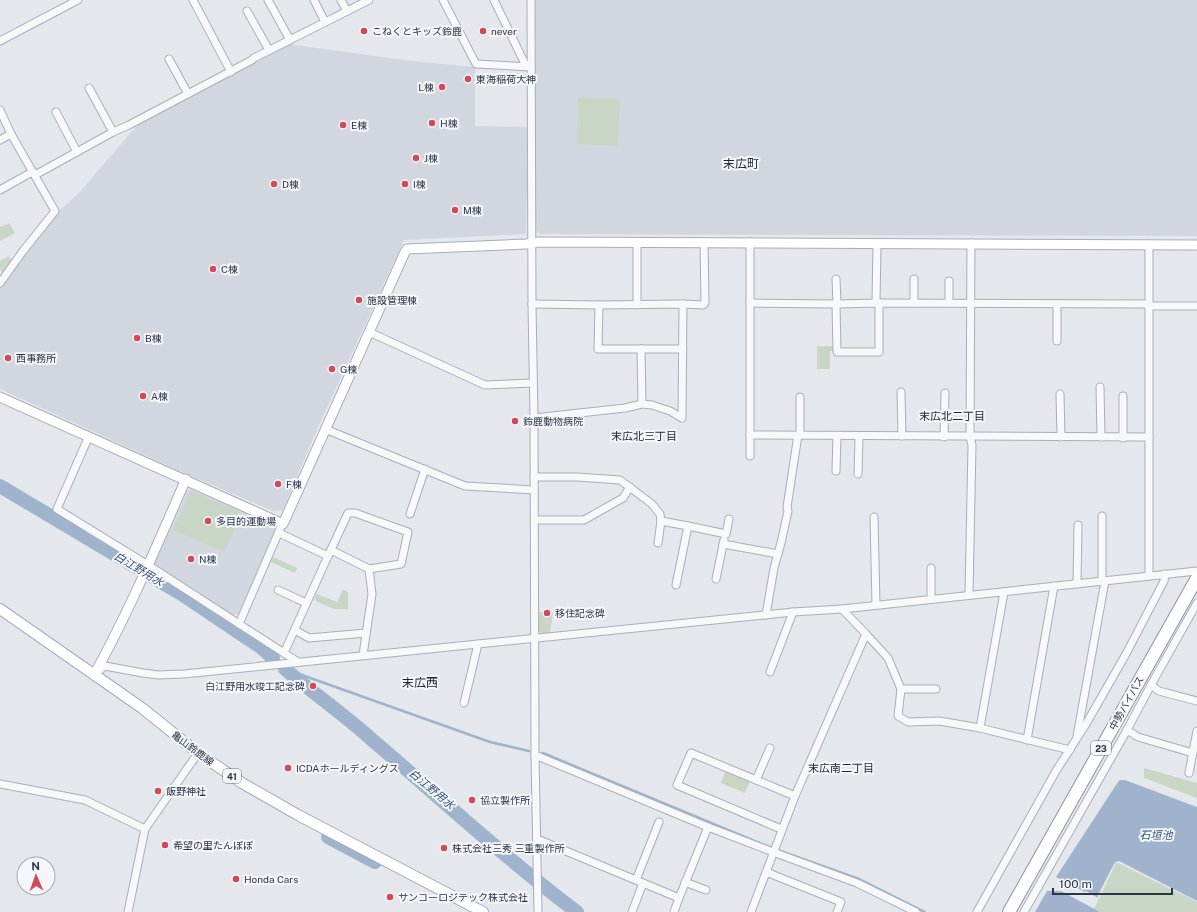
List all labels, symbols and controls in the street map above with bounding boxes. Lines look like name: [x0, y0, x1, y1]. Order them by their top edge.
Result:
place label: こねくとキッズ鈴鹿: [372, 25, 462, 37]
place label: never: [491, 25, 517, 37]
marker: こねくとキッズ鈴鹿: [359, 26, 369, 36]
marker: never: [478, 26, 488, 36]
place label: 東海稲荷大神: [476, 73, 536, 85]
marker: 東海稲荷大神: [463, 74, 473, 84]
place label: L棟: [418, 81, 434, 93]
marker: L棟: [437, 82, 447, 92]
place label: H棟: [440, 117, 458, 129]
marker: H棟: [427, 118, 437, 128]
place label: E棟: [351, 119, 367, 131]
marker: E棟: [338, 120, 348, 130]
place label: J棟: [424, 152, 438, 164]
marker: J棟: [411, 153, 421, 163]
district label: 末広町: [723, 157, 759, 171]
place label: D棟: [282, 178, 299, 190]
place label: I棟: [413, 178, 426, 190]
marker: D棟: [269, 179, 279, 189]
marker: I棟: [400, 179, 410, 189]
place label: M棟: [463, 204, 482, 216]
marker: M棟: [450, 205, 460, 215]
place label: C棟: [221, 263, 238, 275]
marker: C棟: [208, 264, 218, 274]
place label: 施設管理棟: [367, 294, 417, 306]
marker: 施設管理棟: [354, 295, 364, 305]
place label: B棟: [145, 332, 162, 344]
marker: B棟: [132, 333, 142, 343]
place label: 西事務所: [16, 352, 56, 364]
marker: 西事務所: [3, 353, 13, 363]
place label: G棟: [340, 363, 357, 375]
marker: G棟: [327, 364, 337, 374]
place label: A棟: [151, 390, 168, 402]
marker: A棟: [138, 391, 148, 401]
district label: 末広北二丁目: [919, 410, 985, 422]
place label: 鈴鹿動物病院: [523, 415, 583, 427]
marker: 鈴鹿動物病院: [510, 416, 520, 426]
district label: 末広北三丁目: [611, 430, 677, 442]
place label: F棟: [286, 478, 302, 490]
marker: F棟: [273, 479, 283, 489]
place label: 多目的運動場: [216, 515, 276, 527]
marker: 多目的運動場: [203, 516, 213, 526]
water label: 白江野用水: [112, 550, 167, 589]
place label: N棟: [199, 553, 217, 565]
marker: N棟: [186, 554, 196, 564]
place label: 移住記念碑: [555, 607, 605, 619]
marker: 移住記念碑: [542, 608, 552, 618]
street label: 中勢バイパス: [1106, 674, 1146, 732]
district label: 末広西: [402, 676, 438, 690]
place label: 白江野用水竣工記念碑: [205, 680, 305, 692]
marker: 白江野用水竣工記念碑: [308, 681, 318, 691]
street label: 亀山鈴鹿線: [169, 728, 217, 768]
road number: 23: [1091, 741, 1111, 755]
place label: ICDAホールディングス: [296, 762, 399, 774]
district label: 末広南二丁目: [808, 762, 874, 774]
marker: ICDAホールディングス: [283, 763, 293, 773]
water label: 白江野用水: [407, 767, 458, 812]
road number: 41: [223, 769, 241, 783]
place label: 飯野神社: [166, 785, 206, 797]
marker: 飯野神社: [153, 786, 163, 796]
place label: 協立製作所: [480, 794, 530, 806]
marker: 協立製作所: [467, 795, 477, 805]
water label: 石垣池: [1140, 829, 1173, 841]
place label: 希望の里たんぽぽ: [173, 839, 253, 851]
marker: 希望の里たんぽぽ: [160, 840, 170, 850]
place label: 株式会社三秀 三重製作所: [452, 842, 564, 854]
marker: 株式会社三秀 三重製作所: [439, 843, 449, 853]
north arrow: [16, 856, 56, 896]
text: N: [31, 860, 40, 872]
scale bar: [1053, 870, 1172, 896]
place label: Honda Cars: [244, 873, 298, 885]
marker: Honda Cars: [231, 874, 241, 884]
text: 100 m: [1059, 877, 1092, 891]
place label: サンコーロジテック株式会社: [398, 891, 528, 903]
marker: サンコーロジテック株式会社: [385, 892, 395, 902]

